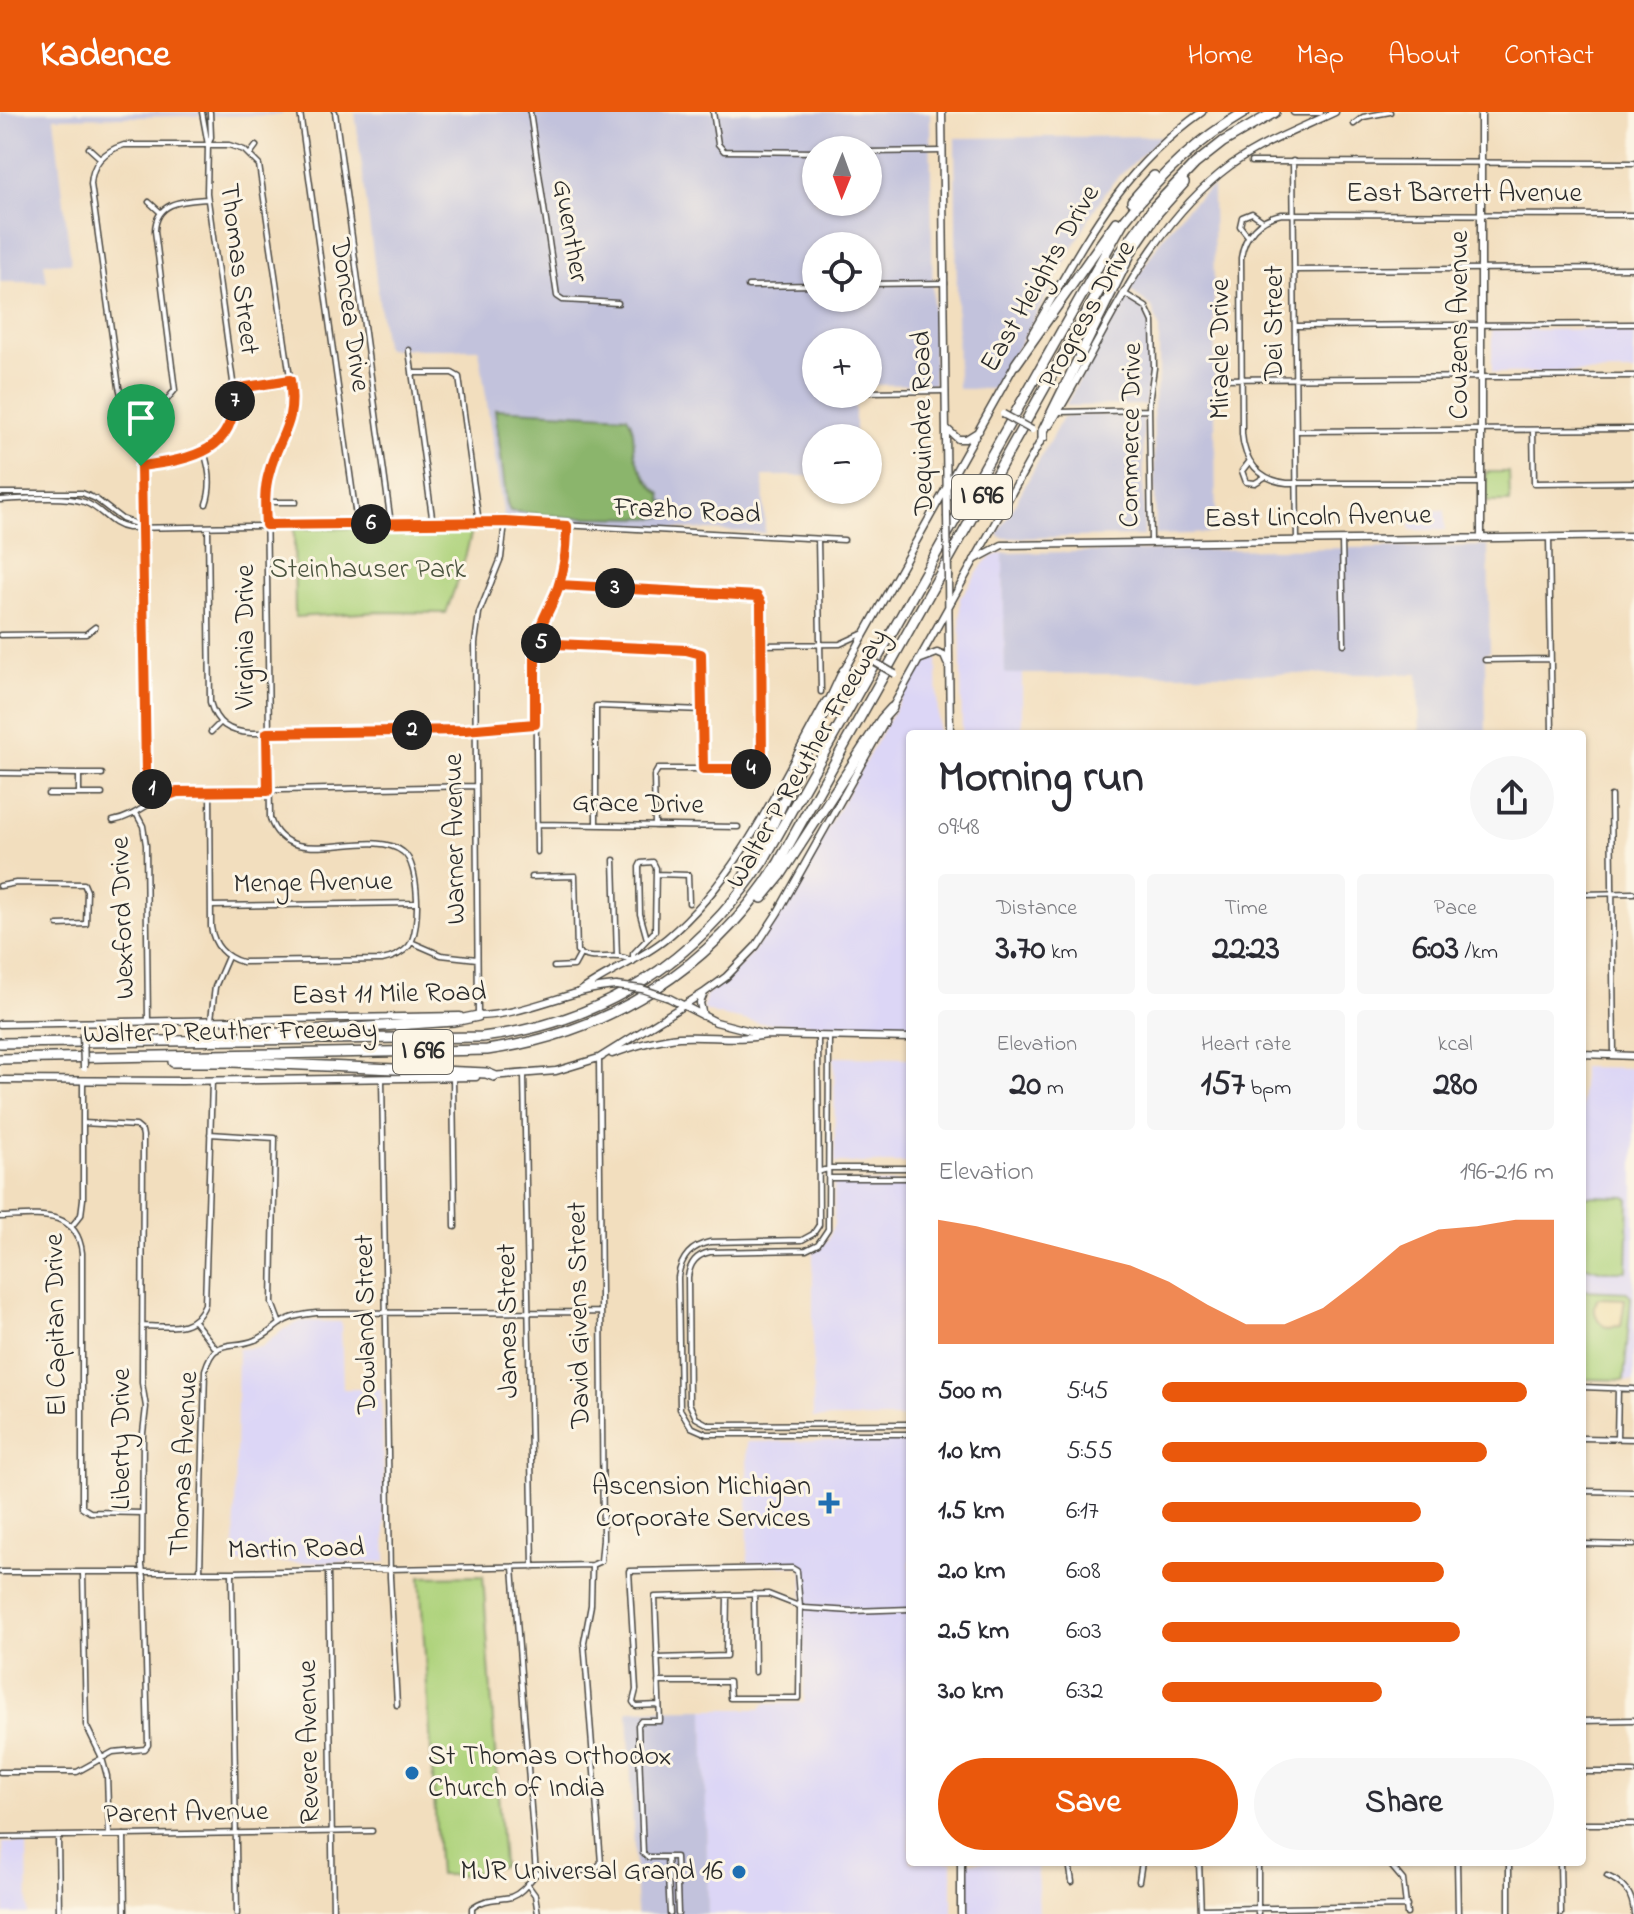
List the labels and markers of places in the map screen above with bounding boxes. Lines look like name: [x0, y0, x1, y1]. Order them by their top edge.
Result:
pin: 7: [215, 381, 255, 421]
pin: [107, 384, 175, 466]
pin: 6: [351, 504, 391, 544]
pin: 3: [595, 568, 635, 608]
pin: 5: [521, 623, 561, 663]
pin: 2: [392, 710, 432, 750]
pin: 4: [731, 749, 771, 789]
pin: 1: [132, 769, 172, 809]
place label: Ascension Michigan Corporate Services: [592, 1467, 811, 1540]
marker: Ascension Michigan Corporate Services: [818, 1492, 840, 1514]
place label: St Thomas Orthodox Church of India: [428, 1737, 672, 1810]
marker: St Thomas Orthodox Church of India: [403, 1764, 421, 1782]
place label: MJR Universal Grand 16: [460, 1852, 723, 1893]
marker: MJR Universal Grand 16: [730, 1863, 748, 1881]

